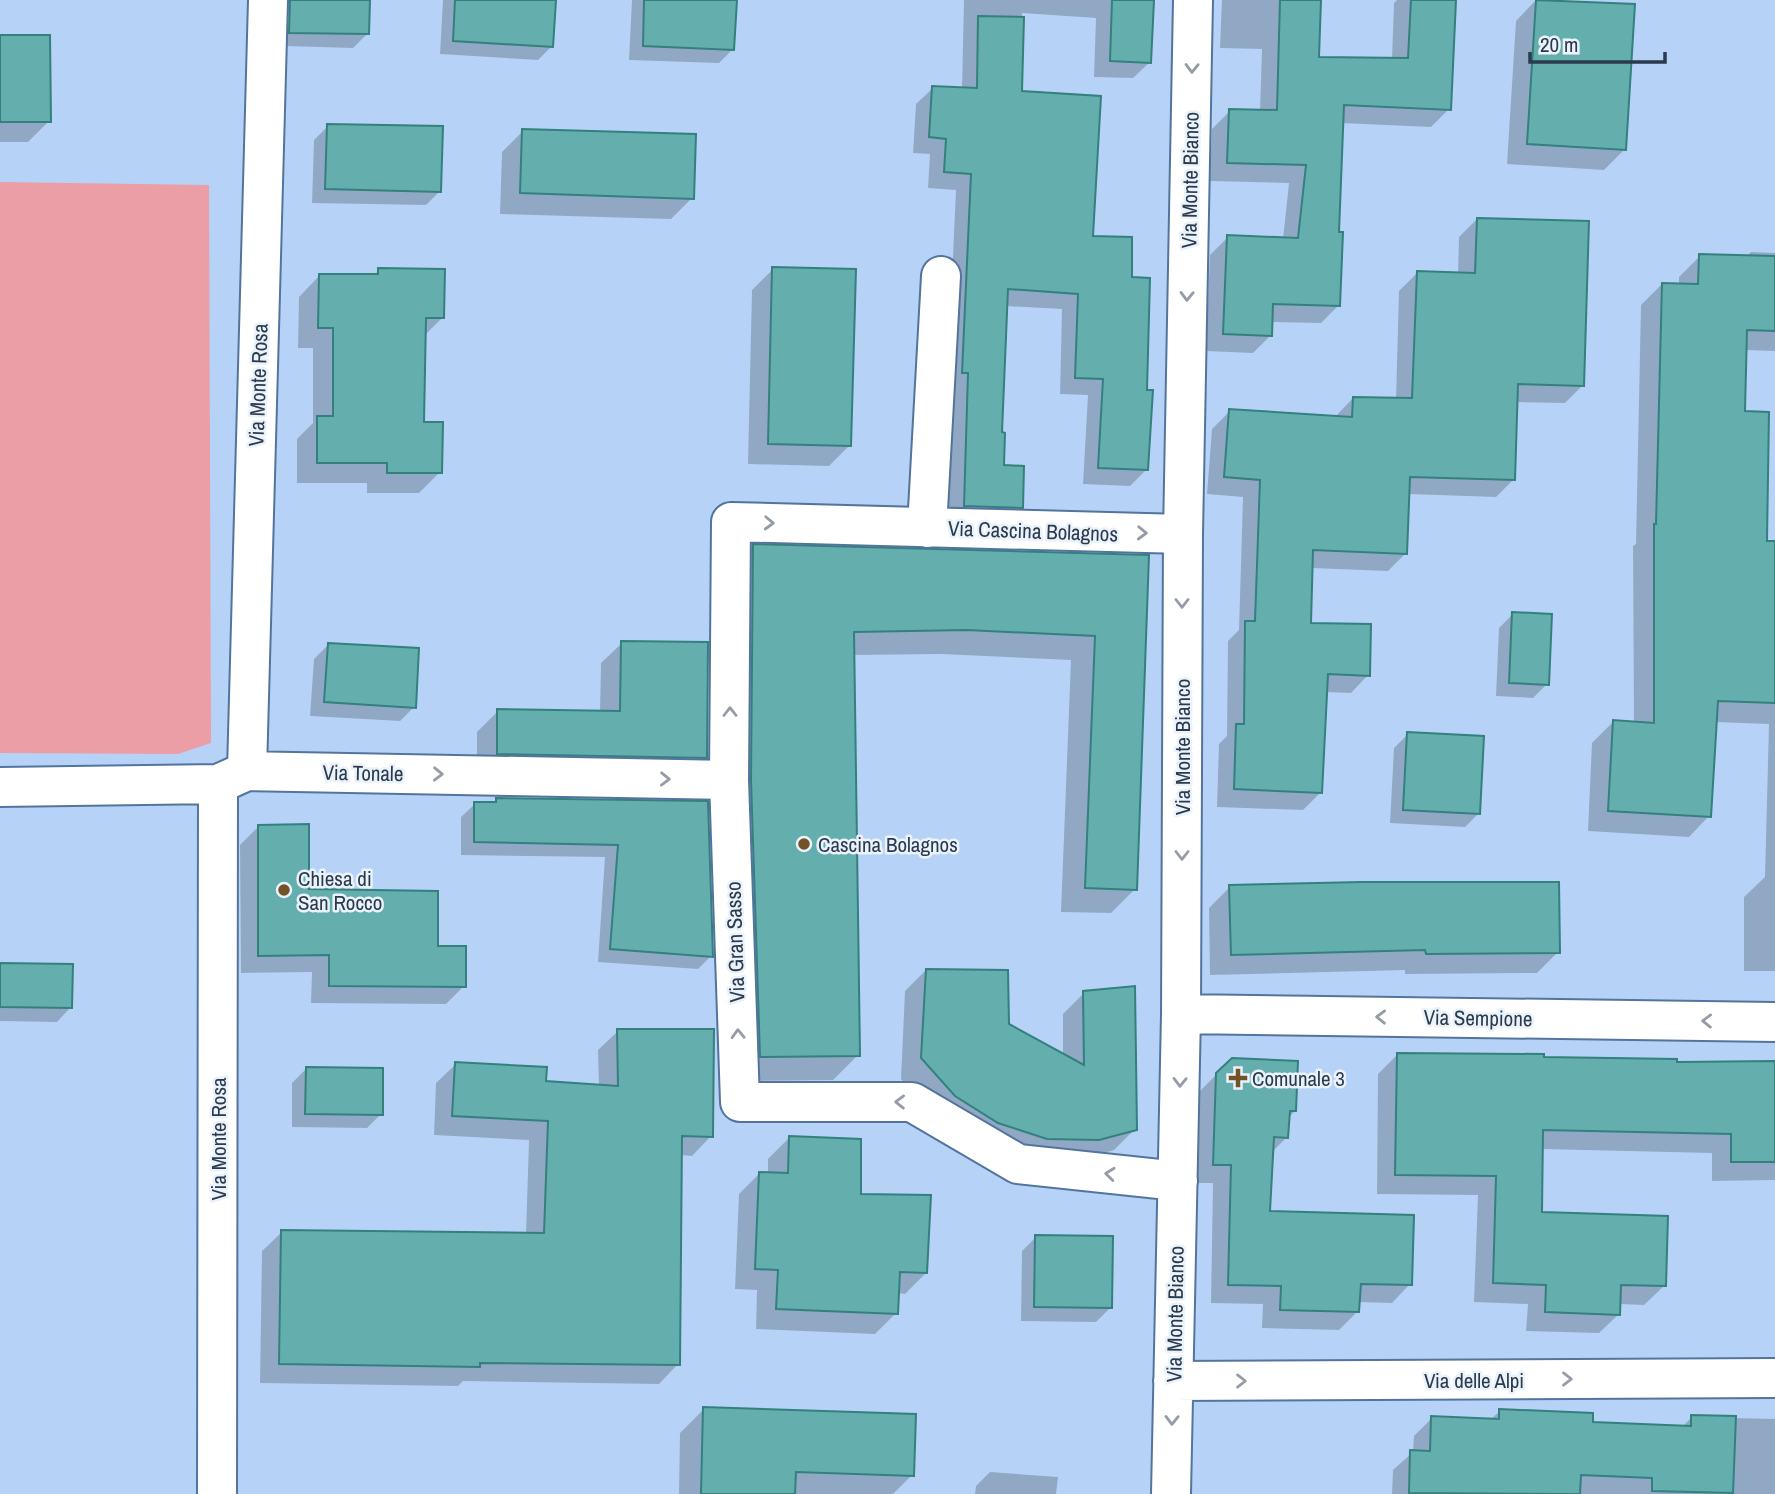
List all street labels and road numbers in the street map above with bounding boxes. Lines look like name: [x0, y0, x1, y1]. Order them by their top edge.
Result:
street label: Via Monte Bianco: [1174, 111, 1206, 249]
street label: Via Monte Rosa: [241, 323, 275, 447]
street label: Via Cascina Bolagnos: [947, 514, 1119, 548]
street label: Via Monte Bianco: [1168, 679, 1197, 815]
street label: Via Tonale: [322, 758, 404, 788]
street label: Via Gran Sasso: [718, 881, 752, 1003]
street label: Via Sempione: [1423, 1003, 1533, 1033]
street label: Via Monte Rosa: [204, 1077, 233, 1201]
street label: Via Monte Bianco: [1159, 1245, 1191, 1383]
street label: Via delle Alpi: [1424, 1366, 1524, 1395]

